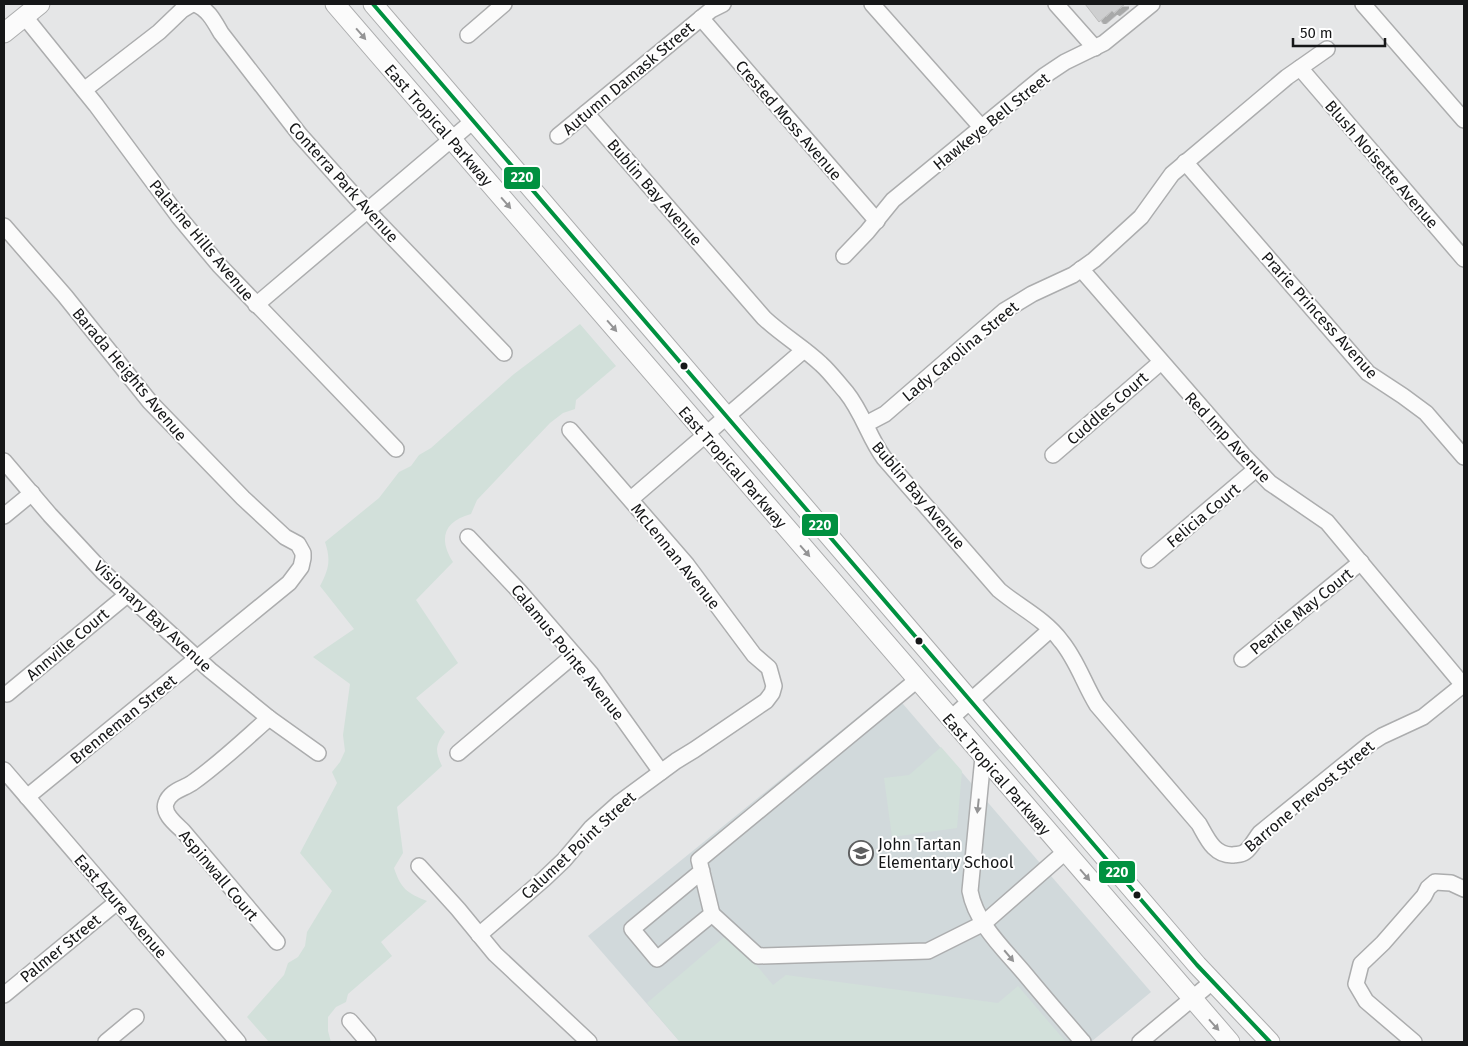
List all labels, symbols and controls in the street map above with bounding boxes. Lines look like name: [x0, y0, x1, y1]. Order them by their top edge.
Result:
scale bar: [1293, 15, 1386, 47]
street label: Autumn Damask Street: [559, 18, 698, 139]
text: 50 m: [1300, 24, 1333, 42]
one-way arrow: [355, 28, 366, 41]
street label: Crested Moss Avenue: [731, 57, 846, 184]
street label: East Tropical Parkway: [381, 60, 497, 190]
street label: Hawkeye Bell Street: [929, 69, 1053, 174]
street label: Blush Noisette Avenue: [1321, 97, 1442, 232]
street label: Conterra Park Avenue: [285, 118, 403, 246]
street label: Bublin Bay Avenue: [603, 135, 706, 249]
line badge: 220: [503, 166, 541, 190]
text: 220: [511, 169, 533, 186]
street label: Palatine Hills Avenue: [145, 176, 258, 305]
one-way arrow: [500, 197, 511, 209]
street label: Prarie Princess Avenue: [1258, 248, 1382, 383]
street label: Lady Carolina Street: [898, 297, 1022, 405]
street label: Barada Heights Avenue: [68, 304, 191, 445]
one-way arrow: [606, 320, 617, 332]
unlabelled marker: [679, 361, 689, 371]
street label: Cuddles Court: [1063, 368, 1152, 449]
street label: Red Imp Avenue: [1181, 388, 1275, 487]
street label: East Tropical Parkway: [675, 402, 791, 532]
street label: Bublin Bay Avenue: [868, 438, 969, 553]
street label: Felicia Court: [1163, 479, 1244, 551]
street label: McLennan Avenue: [627, 500, 724, 613]
line badge: 220: [801, 513, 839, 537]
text: 220: [809, 517, 831, 534]
one-way arrow: [800, 544, 811, 557]
street label: Visionary Bay Avenue: [90, 557, 216, 676]
street label: Pearlie May Court: [1246, 564, 1357, 659]
street label: Calamus Pointe Avenue: [507, 581, 628, 724]
street label: Annville Court: [22, 604, 113, 684]
unlabelled marker: [914, 636, 924, 646]
street label: Brenneman Street: [66, 671, 180, 768]
street label: East Tropical Parkway: [939, 709, 1055, 839]
street label: Barrone Prevost Street: [1241, 736, 1378, 856]
street label: Calumet Point Street: [517, 787, 640, 903]
one-way arrow: [974, 798, 982, 814]
street label: Aspinwall Court: [175, 826, 262, 925]
place label: John Tartan Elementary School: [878, 835, 1014, 872]
school or university icon: John Tartan Elementary School: [848, 840, 874, 866]
street label: East Azure Avenue: [70, 850, 171, 962]
line badge: 220: [1098, 860, 1136, 884]
text: 220: [1106, 864, 1128, 881]
one-way arrow: [1079, 869, 1090, 882]
unlabelled marker: [1132, 890, 1142, 900]
street label: Palmer Street: [16, 910, 105, 987]
one-way arrow: [1004, 949, 1015, 962]
one-way arrow: [1208, 1018, 1220, 1030]

